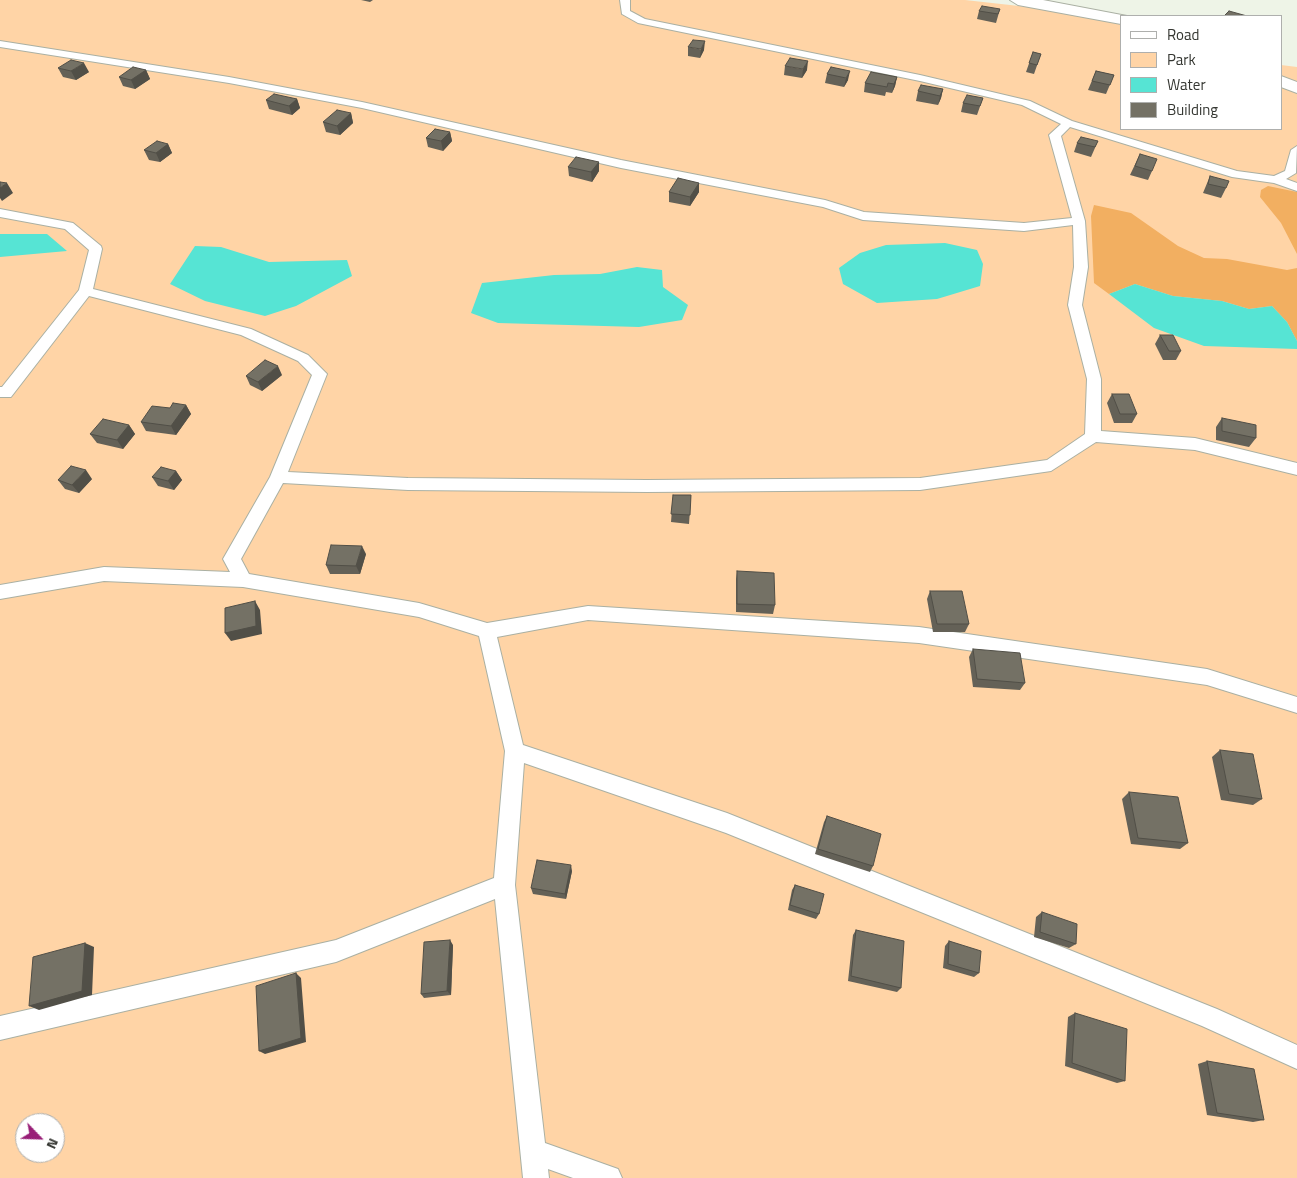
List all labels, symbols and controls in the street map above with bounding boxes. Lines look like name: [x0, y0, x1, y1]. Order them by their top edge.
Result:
legend: [1120, 15, 1282, 130]
text: Road: [1167, 23, 1199, 46]
text: Park: [1167, 48, 1196, 71]
text: Water: [1167, 73, 1206, 96]
text: Building: [1167, 98, 1218, 121]
north arrow: [15, 1113, 65, 1163]
text: N: [42, 1135, 65, 1153]

